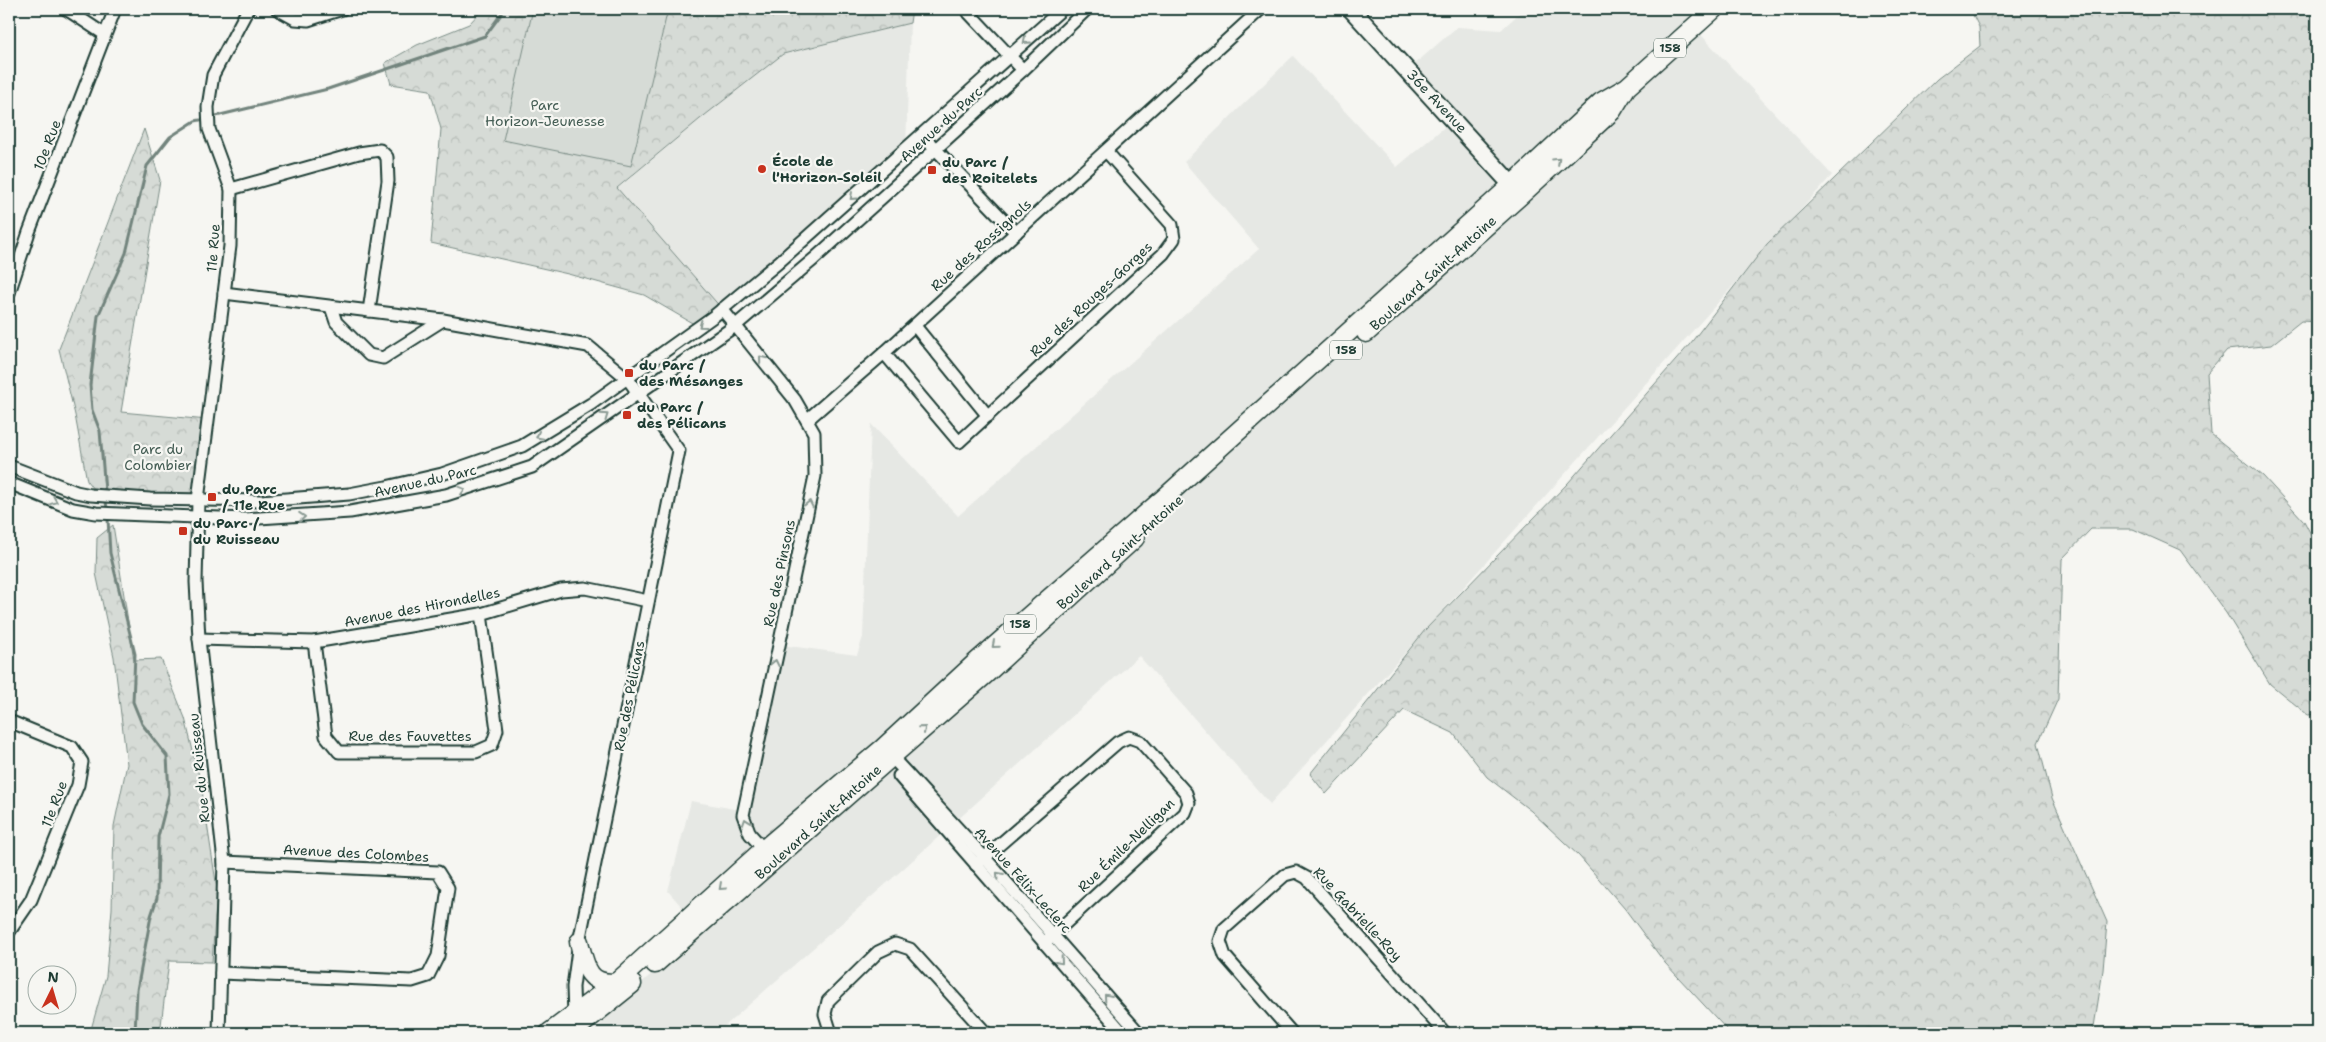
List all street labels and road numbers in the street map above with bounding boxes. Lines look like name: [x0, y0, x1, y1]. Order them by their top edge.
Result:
road number: 158: [1654, 38, 1686, 58]
street label: 36e Avenue: [1403, 65, 1471, 137]
street label: Avenue du Parc: [896, 82, 986, 166]
street label: 10e Rue: [29, 117, 65, 173]
street label: Rue des Rossignols: [927, 195, 1035, 295]
street label: Boulevard Saint-Antoine: [1366, 211, 1500, 335]
street label: 11e Rue: [202, 223, 224, 273]
street label: Rue des Rouges-Gorges: [1026, 238, 1156, 360]
road number: 158: [1330, 340, 1362, 360]
street label: Avenue du Parc: [372, 460, 478, 502]
street label: Boulevard Saint-Antoine: [1053, 490, 1187, 614]
street label: Rue des Pinsons: [759, 518, 799, 628]
street label: Avenue des Hirondelles: [342, 583, 502, 631]
road number: 158: [1004, 614, 1036, 634]
street label: Rue des Pélicans: [609, 639, 649, 753]
street label: Rue du Ruisseau: [184, 712, 214, 824]
street label: Rue des Fauvettes: [348, 727, 472, 745]
street label: Boulevard Saint-Antoine: [751, 760, 885, 884]
street label: 11e Rue: [37, 778, 71, 830]
street label: Rue Émile-Nelligan: [1074, 794, 1179, 896]
street label: Avenue Félix-Leclerc: [971, 823, 1075, 937]
street label: Avenue des Colombes: [282, 840, 430, 866]
street label: Rue Gabrielle-Roy: [1310, 863, 1406, 965]

